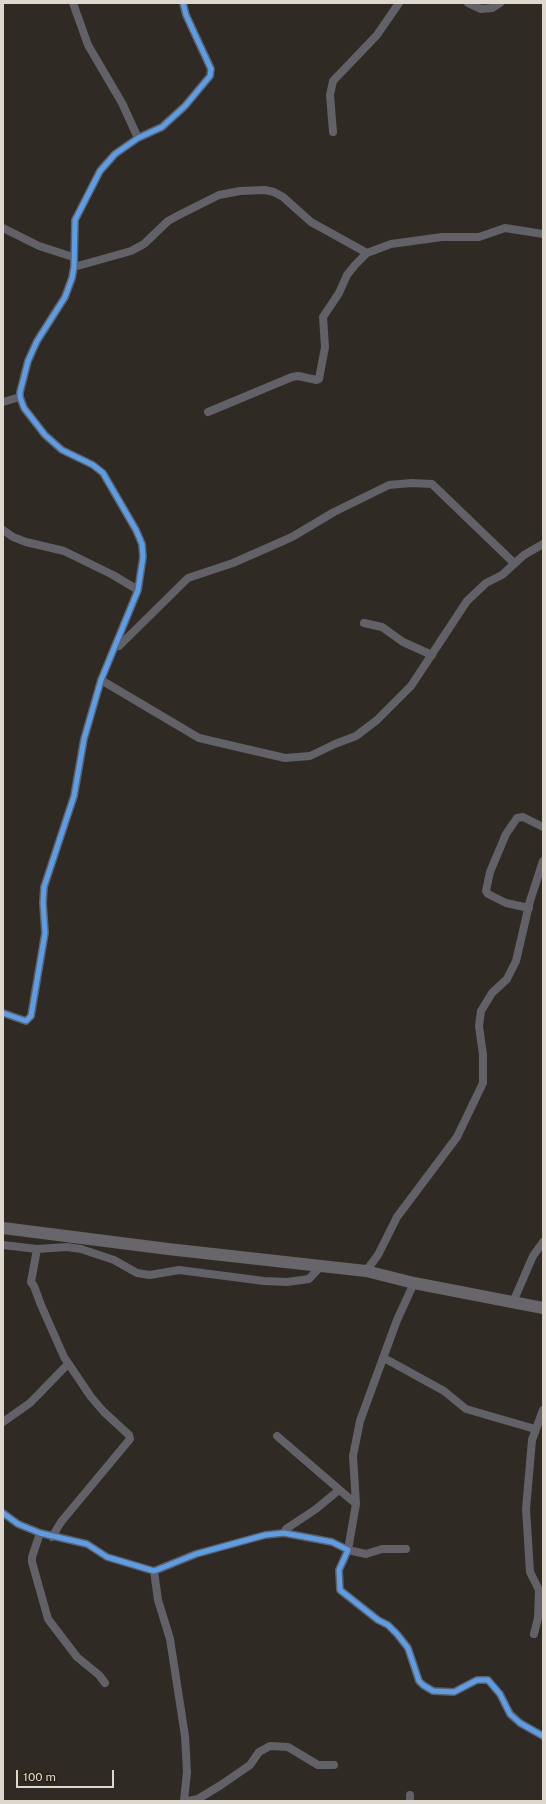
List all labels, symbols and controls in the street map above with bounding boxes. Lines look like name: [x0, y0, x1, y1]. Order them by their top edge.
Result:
scale bar: [18, 1762, 116, 1788]
text: 100 m: [23, 1770, 56, 1784]

